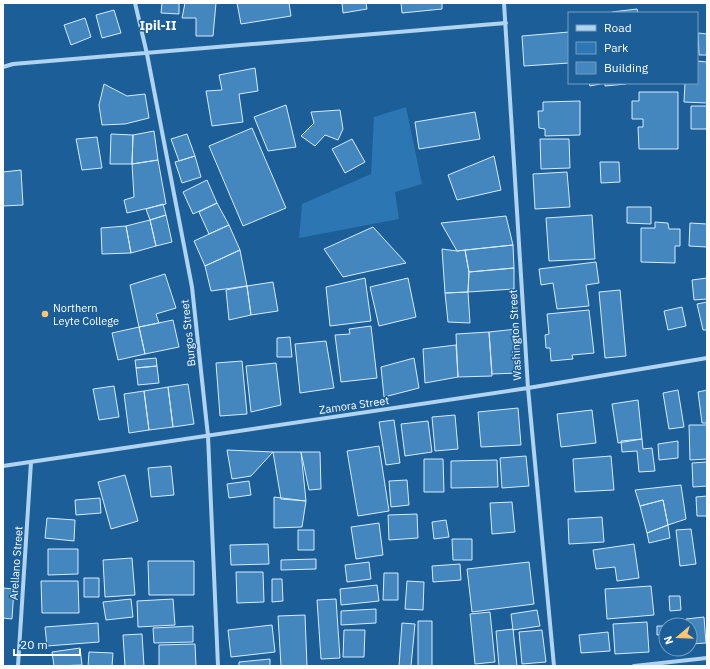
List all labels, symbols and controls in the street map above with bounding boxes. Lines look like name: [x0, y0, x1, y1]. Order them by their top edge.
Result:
legend: [568, 12, 698, 84]
district label: Ipil-II: [139, 17, 177, 34]
text: Road: [604, 20, 632, 35]
text: Park: [604, 40, 629, 55]
text: Building: [604, 60, 649, 75]
street label: Washington Street: [506, 289, 524, 381]
street label: Burgos Street: [178, 299, 198, 367]
place label: Northern Leyte College: [53, 301, 119, 328]
marker: Northern Leyte College: [40, 309, 50, 319]
street label: Zamora Street: [318, 393, 390, 417]
street label: Arellano Street: [6, 525, 26, 600]
north arrow: [658, 617, 698, 657]
scale bar: [14, 631, 80, 657]
text: N: [661, 634, 676, 646]
text: 20 m: [20, 637, 48, 652]

